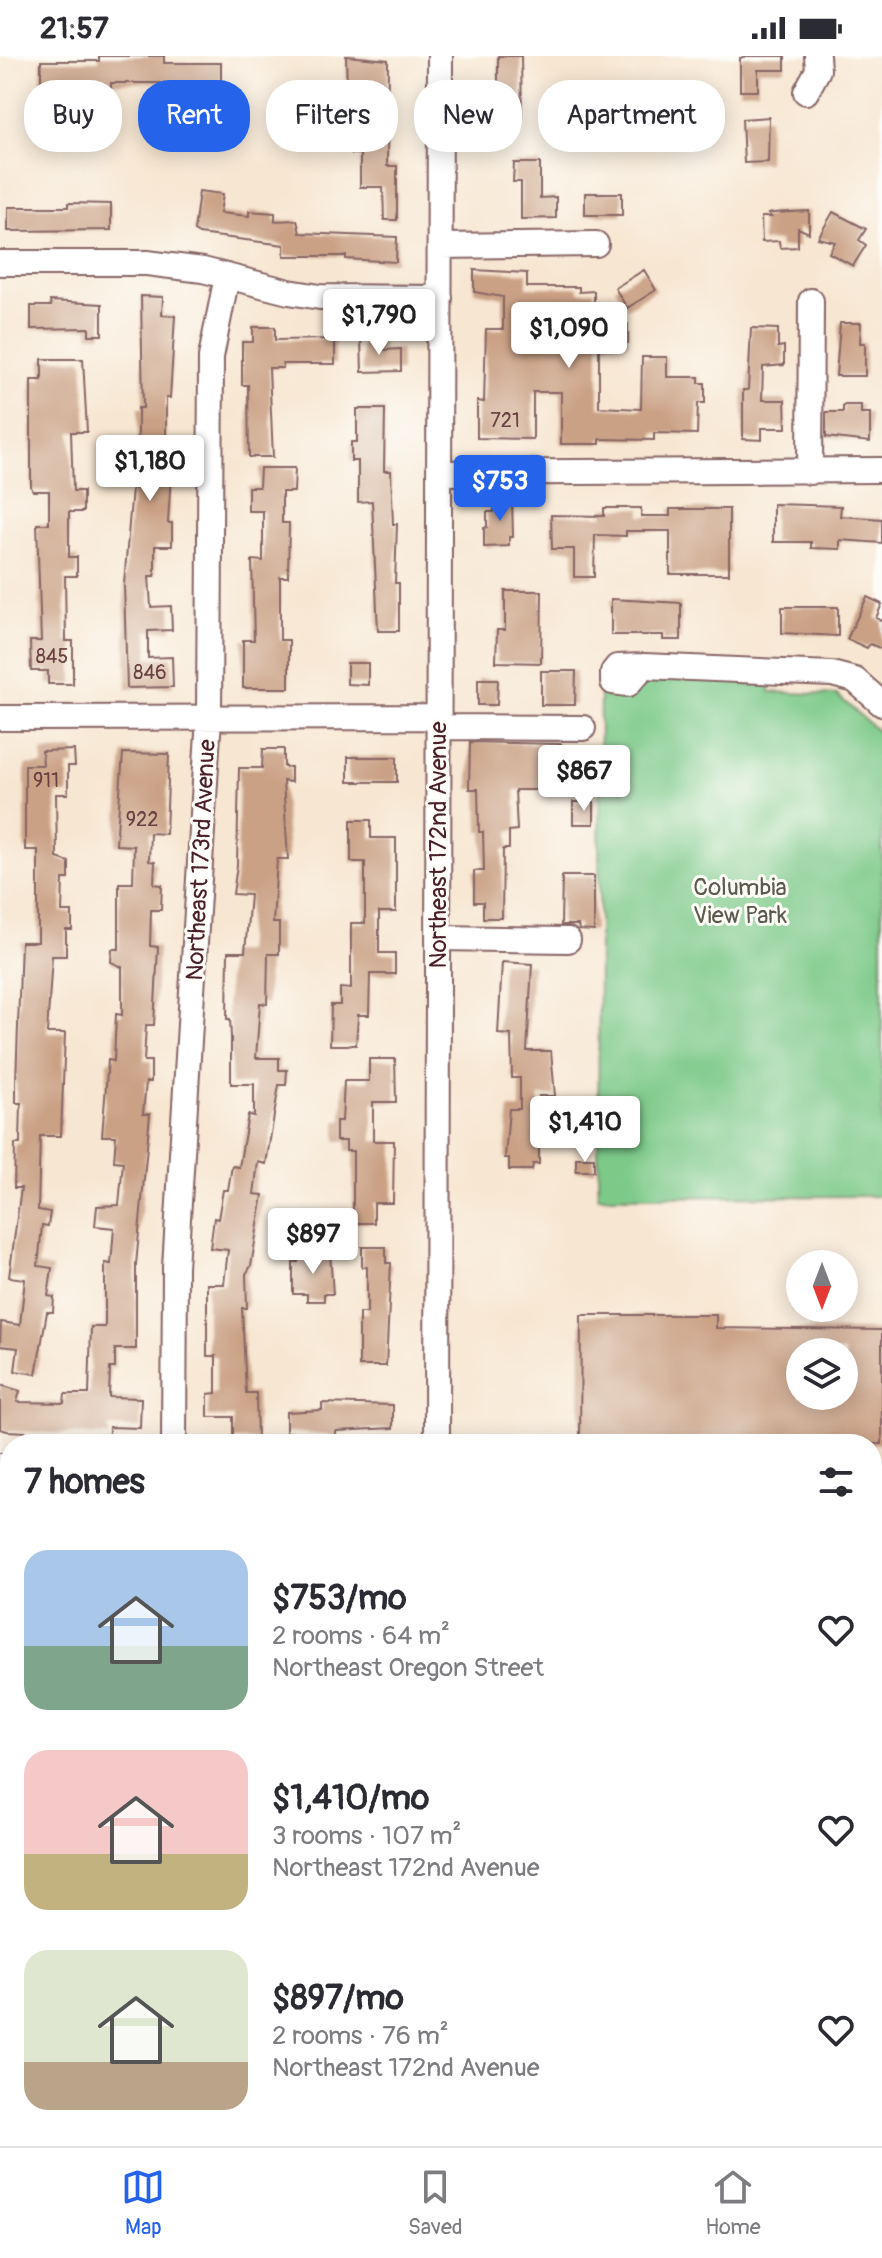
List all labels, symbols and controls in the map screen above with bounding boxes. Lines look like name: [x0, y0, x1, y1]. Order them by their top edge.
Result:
text: 21:57: [40, 10, 109, 47]
chip: Buy: [24, 80, 122, 152]
chip: Rent: [138, 80, 250, 152]
chip: Filters: [266, 80, 398, 152]
chip: New: [414, 80, 522, 152]
chip: Apartment: [538, 80, 725, 152]
pin: $1,790: [314, 289, 444, 357]
text: $1,790: [341, 299, 417, 331]
pin: $1,090: [504, 302, 634, 370]
text: $1,090: [529, 312, 609, 344]
house number: 721: [490, 408, 520, 433]
pin: $1,180: [85, 435, 215, 503]
text: $1,180: [114, 445, 186, 477]
pin: $753: [453, 455, 547, 523]
text: $753: [472, 465, 528, 497]
house number: 845: [36, 644, 68, 669]
house number: 846: [133, 660, 167, 685]
street label: Northeast 172nd Avenue: [424, 721, 453, 969]
street label: Northeast 173rd Avenue: [180, 738, 222, 981]
pin: $867: [537, 745, 631, 813]
text: $867: [556, 755, 612, 787]
house number: 911: [33, 768, 59, 793]
house number: 922: [126, 807, 158, 832]
park label: Columbia View Park: [693, 873, 787, 930]
pin: $1,410: [520, 1096, 650, 1164]
text: $1,410: [548, 1106, 622, 1138]
pin: $897: [266, 1208, 360, 1276]
text: $897: [286, 1218, 340, 1250]
north arrow: [786, 1250, 858, 1322]
map controls: [786, 1250, 858, 1410]
button: layers: [786, 1338, 858, 1410]
icon: filters: [814, 1460, 858, 1504]
text: 7 homes: [24, 1461, 145, 1504]
text: $753/mo: [272, 1577, 406, 1620]
icon: home: [88, 1582, 184, 1678]
icon: heart: [814, 1608, 858, 1652]
text: 2 rooms · 64 m²: [272, 1620, 450, 1652]
text: Northeast Oregon Street: [272, 1652, 544, 1684]
text: $1,410/mo: [272, 1777, 429, 1820]
icon: home: [88, 1782, 184, 1878]
icon: heart: [814, 1808, 858, 1852]
text: 3 rooms · 107 m²: [272, 1820, 461, 1852]
text: Northeast 172nd Avenue: [272, 1852, 540, 1884]
text: $897/mo: [272, 1977, 404, 2020]
icon: home: [88, 1982, 184, 2078]
icon: heart: [814, 2008, 858, 2052]
text: 2 rooms · 76 m²: [272, 2020, 449, 2052]
text: Northeast 172nd Avenue: [272, 2052, 540, 2084]
tab: Map: [121, 2165, 165, 2241]
tab: Saved: [408, 2165, 463, 2241]
tab: Home: [705, 2165, 761, 2241]

